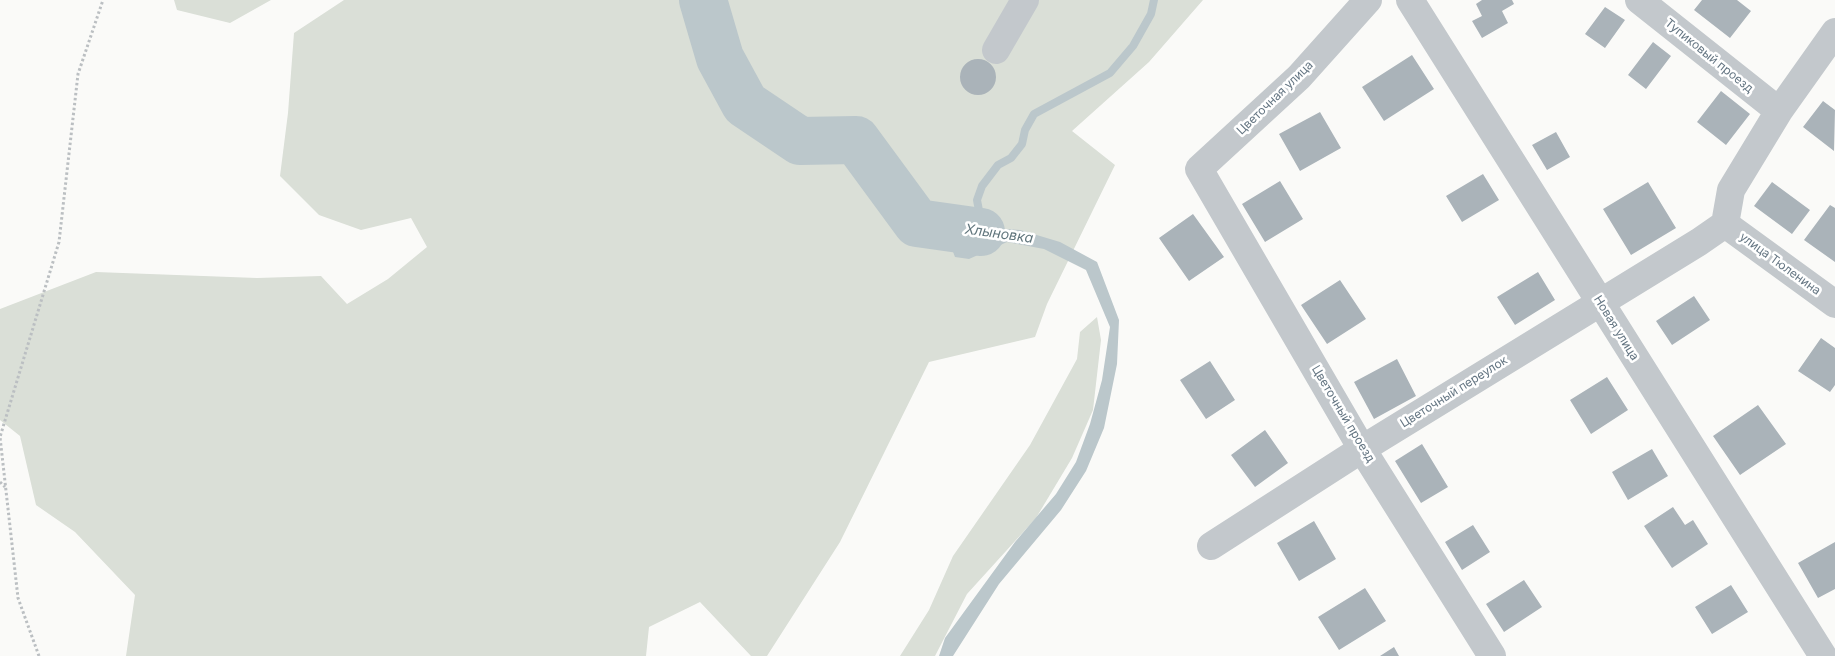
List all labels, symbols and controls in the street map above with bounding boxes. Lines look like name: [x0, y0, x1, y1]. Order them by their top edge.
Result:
street label: Тупиковый проезд: [1662, 16, 1756, 96]
street label: Цветочная улица: [1234, 58, 1316, 138]
water label: Хлыновка: [964, 221, 1034, 247]
street label: улица Тюленина: [1737, 230, 1823, 298]
street label: Новая улица: [1590, 293, 1642, 363]
street label: Цветочный переулок: [1398, 353, 1510, 431]
street label: Цветочный проезд: [1308, 363, 1378, 465]

